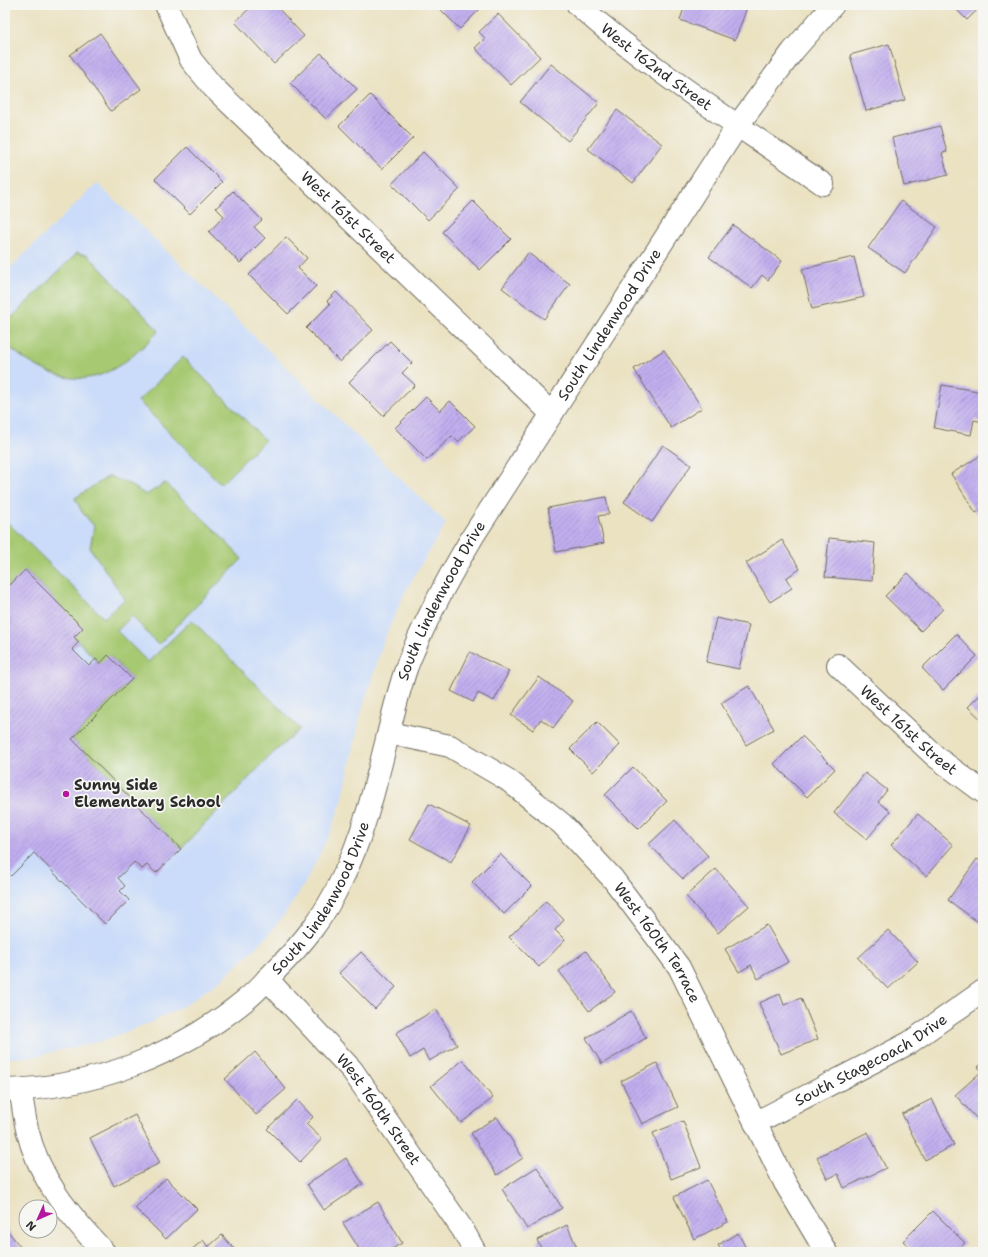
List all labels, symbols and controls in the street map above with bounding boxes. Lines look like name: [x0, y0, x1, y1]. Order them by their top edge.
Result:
street label: West 162nd Street: [597, 19, 716, 115]
street label: West 161st Street: [296, 167, 400, 268]
street label: South Lindenwood Drive: [553, 245, 666, 404]
street label: South Lindenwood Drive: [393, 517, 490, 683]
street label: West 161st Street: [856, 681, 961, 779]
place label: Sunny Side Elementary School: [74, 775, 221, 812]
marker: Sunny Side Elementary School: [61, 789, 71, 799]
street label: South Lindenwood Drive: [267, 819, 374, 979]
street label: West 160th Terrace: [609, 879, 705, 1006]
street label: South Stagecoach Drive: [791, 1009, 951, 1111]
street label: West 160th Street: [332, 1050, 425, 1169]
north arrow: [18, 1199, 58, 1239]
text: N: [23, 1217, 40, 1234]

